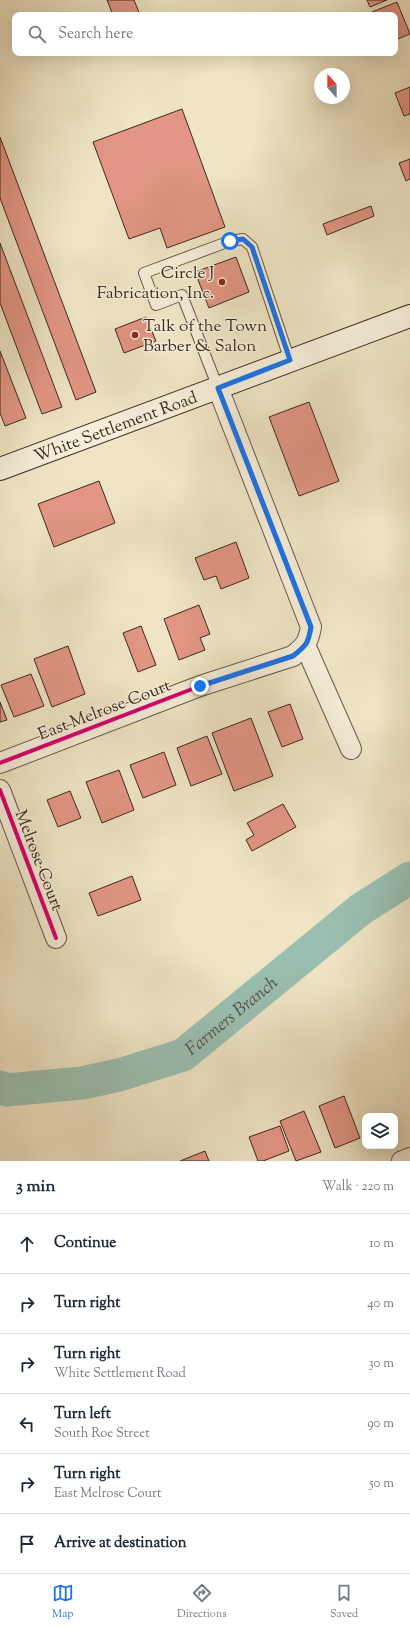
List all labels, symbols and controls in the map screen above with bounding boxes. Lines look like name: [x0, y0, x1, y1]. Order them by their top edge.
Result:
search box: [12, 12, 398, 56]
icon: search: [26, 23, 48, 45]
text: Search here: [58, 24, 133, 45]
north arrow: [314, 68, 350, 104]
route start: [221, 232, 239, 250]
place label: Circle J Fabrication, Inc.: [97, 262, 214, 306]
marker: Circle J Fabrication, Inc.: [217, 277, 227, 287]
place label: Talk of the Town Barber & Salon: [143, 315, 267, 359]
marker: Talk of the Town Barber & Salon: [130, 330, 140, 340]
street label: White Settlement Road: [31, 386, 201, 469]
street label: East Melrose Court: [35, 674, 175, 747]
route end: [191, 677, 209, 695]
street label: Melrose Court: [8, 807, 68, 915]
water label: Farmers Branch: [180, 971, 285, 1063]
map controls: [362, 1113, 398, 1149]
button: layers: [362, 1113, 398, 1149]
text: 3 min: [16, 1175, 55, 1199]
text: Walk · 220 m: [322, 1178, 394, 1196]
icon: ahead: [16, 1233, 38, 1255]
text: Continue: [54, 1233, 116, 1254]
text: 10 m: [369, 1235, 394, 1253]
icon: right: [16, 1293, 38, 1315]
text: Turn right: [54, 1293, 120, 1314]
text: 40 m: [367, 1295, 394, 1313]
text: Turn right: [54, 1344, 120, 1365]
icon: right: [16, 1353, 38, 1375]
text: 30 m: [368, 1355, 394, 1373]
text: White Settlement Road: [54, 1365, 186, 1383]
text: Turn left: [54, 1404, 111, 1425]
icon: left: [16, 1413, 38, 1435]
text: 90 m: [367, 1415, 394, 1433]
text: South Roe Street: [54, 1425, 150, 1443]
text: Turn right: [54, 1464, 120, 1485]
icon: right: [16, 1473, 38, 1495]
text: 50 m: [369, 1475, 394, 1493]
text: East Melrose Court: [54, 1485, 161, 1503]
icon: arrive: [16, 1533, 38, 1555]
text: Arrive at destination: [54, 1533, 187, 1554]
tab: Map: [52, 1582, 74, 1622]
tab: Directions: [177, 1582, 227, 1622]
tab: Saved: [330, 1582, 358, 1622]

